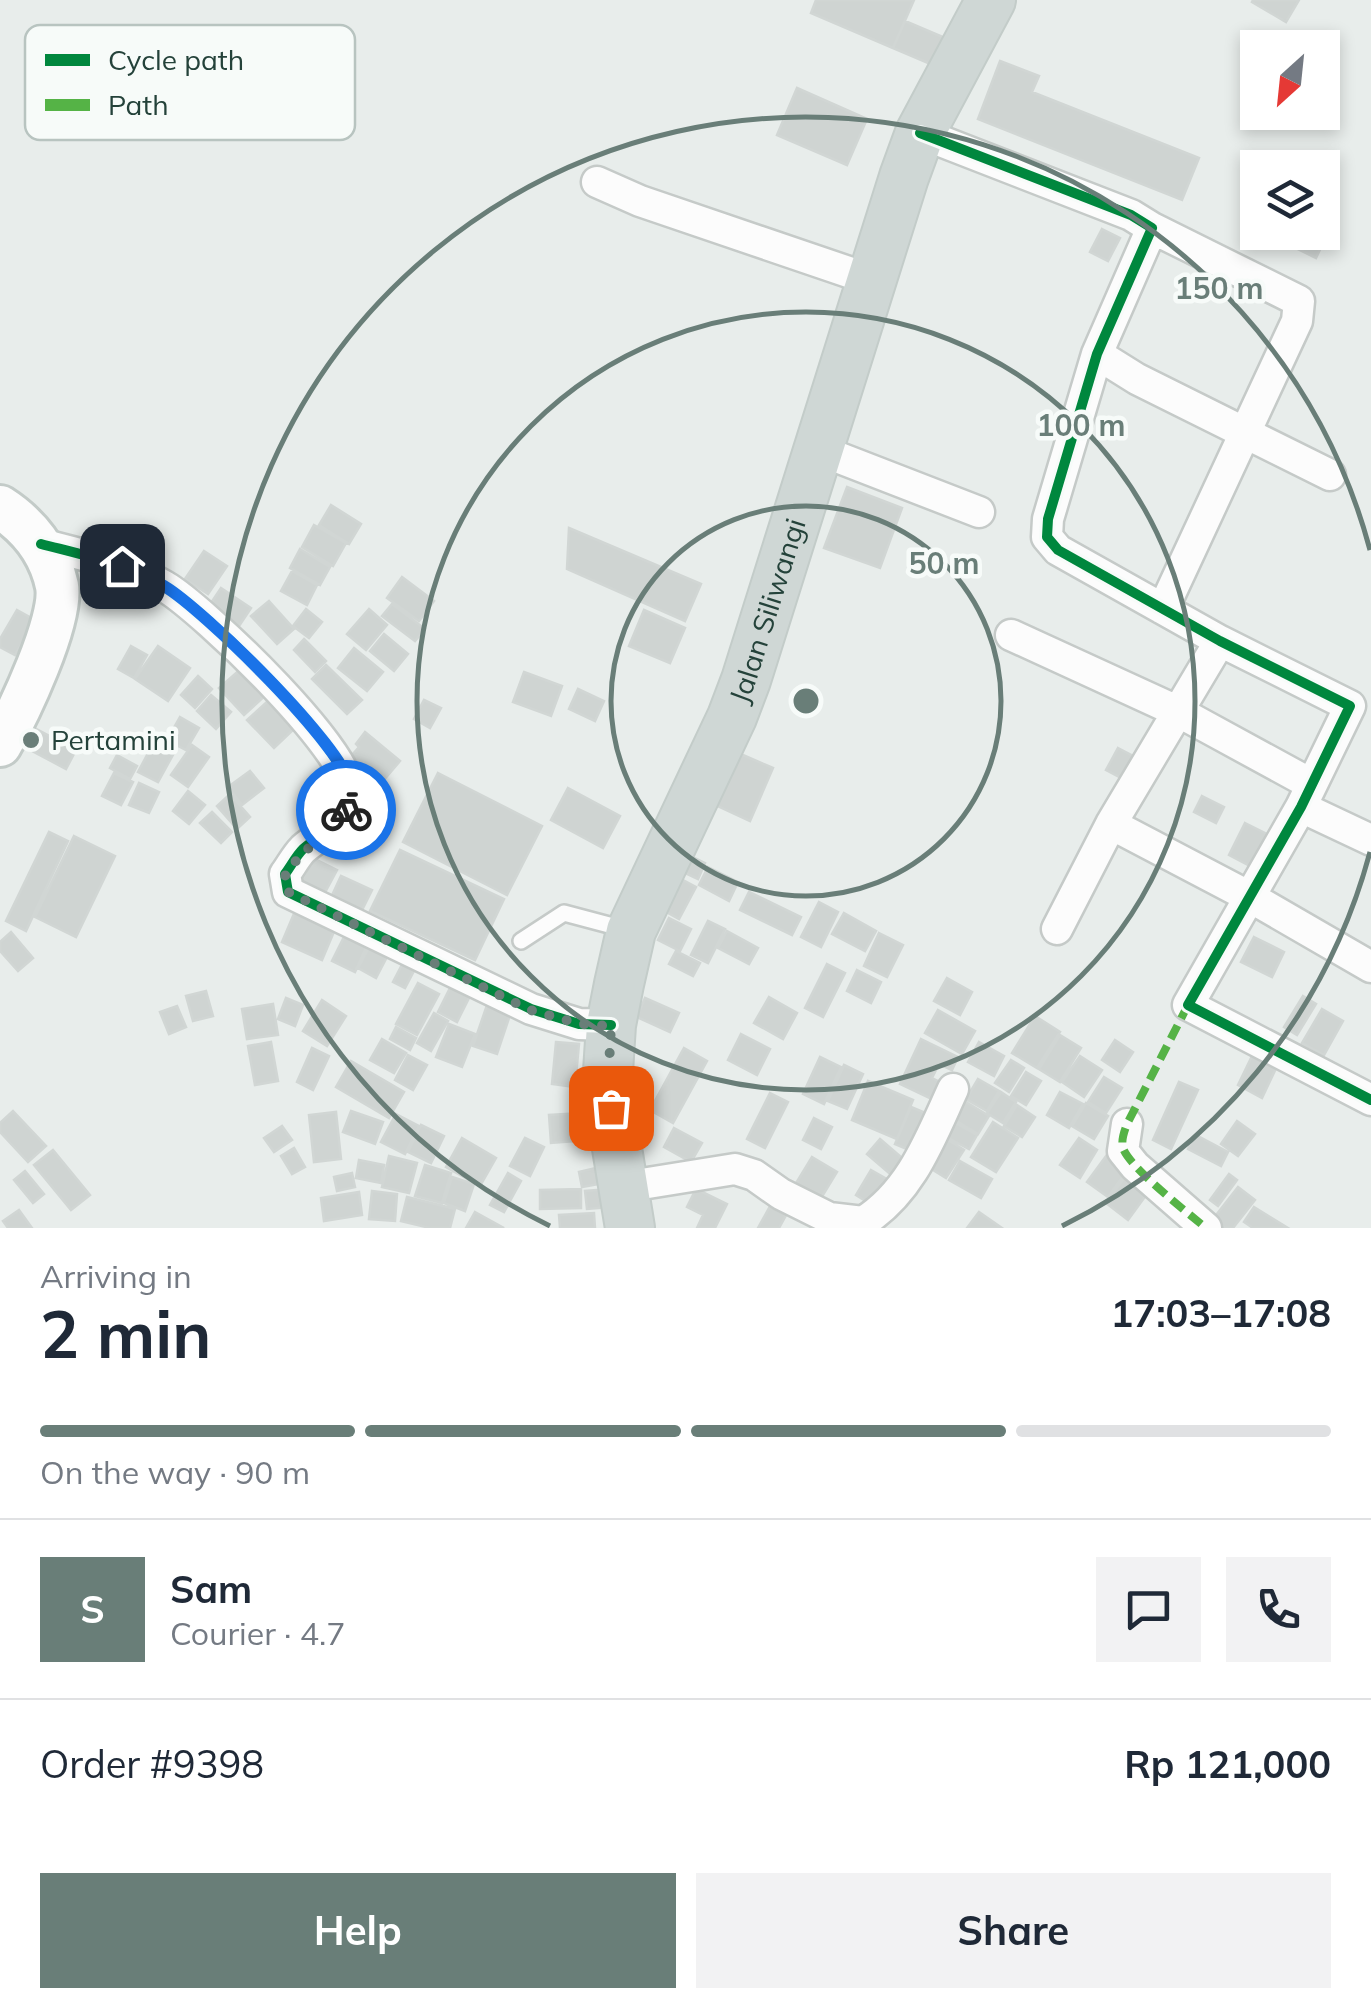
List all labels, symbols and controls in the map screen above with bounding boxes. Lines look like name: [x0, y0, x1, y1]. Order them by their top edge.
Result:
legend: [25, 25, 355, 140]
north arrow: [1240, 30, 1340, 130]
map controls: [1240, 30, 1340, 250]
text: Cycle path: [108, 42, 244, 77]
text: Path: [108, 87, 169, 122]
button: layers: [1240, 150, 1340, 250]
text: 150 m: [1174, 269, 1264, 307]
text: 100 m: [1036, 406, 1126, 444]
street label: Jalan Siliwangi: [721, 514, 813, 708]
pin: [80, 524, 165, 609]
icon: home: [95, 539, 150, 594]
text: 50 m: [908, 544, 980, 582]
centre of rings: [788, 683, 824, 719]
place label: Pertamini: [51, 722, 176, 757]
marker: Pertamini: [20, 729, 42, 751]
courier: [296, 760, 396, 860]
icon: bike: [319, 783, 374, 838]
pin: [569, 1066, 654, 1151]
icon: bag: [584, 1081, 639, 1136]
text: Arriving in: [40, 1256, 192, 1296]
text: 17:03–17:08: [1111, 1289, 1331, 1337]
text: 2 min: [40, 1293, 211, 1374]
text: On the way · 90 m: [40, 1452, 310, 1492]
button: chat: [1096, 1557, 1201, 1662]
button: phone: [1226, 1557, 1331, 1662]
text: Sam: [170, 1565, 252, 1613]
text: S: [80, 1585, 105, 1633]
text: Courier · 4.7: [170, 1613, 346, 1653]
text: Order #9398: [40, 1740, 264, 1788]
text: Rp 121,000: [1124, 1740, 1331, 1788]
button: Help: [40, 1873, 676, 1988]
button: Share: [696, 1873, 1331, 1988]

